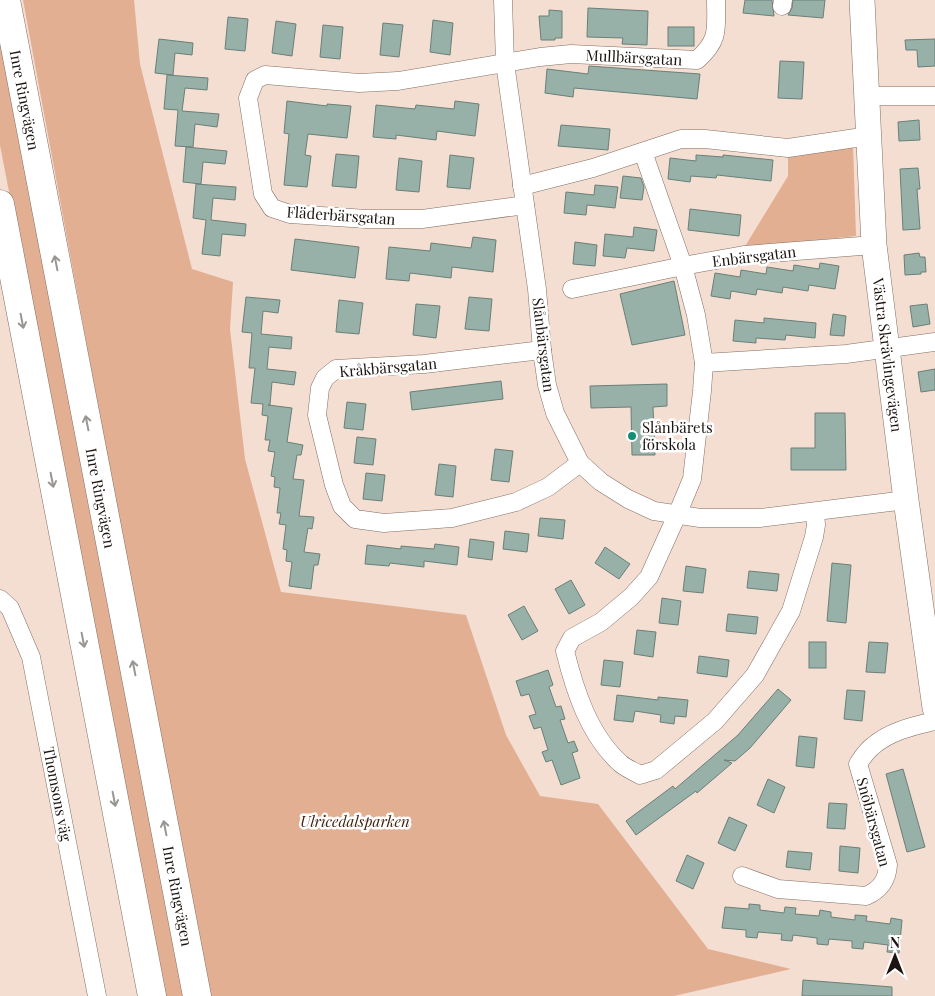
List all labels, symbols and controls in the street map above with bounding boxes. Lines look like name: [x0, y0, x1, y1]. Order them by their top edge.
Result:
street label: Mullbärsgatan: [585, 44, 683, 70]
street label: Inre Ringvägen: [6, 48, 45, 152]
street label: Fläderbärsgatan: [286, 201, 396, 229]
street label: Enbärsgatan: [711, 241, 797, 271]
one-way arrow: [50, 256, 60, 272]
street label: Västra Skrävlingevägen: [868, 276, 907, 433]
street label: Slånbärsgatan: [528, 297, 560, 393]
one-way arrow: [18, 312, 28, 328]
street label: Kråkbärsgatan: [338, 353, 438, 381]
one-way arrow: [81, 415, 91, 431]
place label: Slånbärets förskola: [642, 417, 713, 454]
marker: Slånbärets förskola: [626, 430, 638, 442]
street label: Inre Ringvägen: [82, 446, 121, 550]
one-way arrow: [48, 472, 58, 488]
one-way arrow: [79, 632, 89, 648]
one-way arrow: [129, 661, 138, 677]
street label: Thomsons väg: [39, 745, 77, 843]
street label: Snöbärsgatan: [852, 775, 896, 869]
one-way arrow: [110, 791, 119, 807]
park label: Ulricedalsparken: [300, 811, 410, 831]
one-way arrow: [159, 820, 169, 836]
street label: Inre Ringvägen: [159, 844, 198, 948]
north arrow: [870, 931, 920, 981]
text: N: [890, 933, 900, 952]

